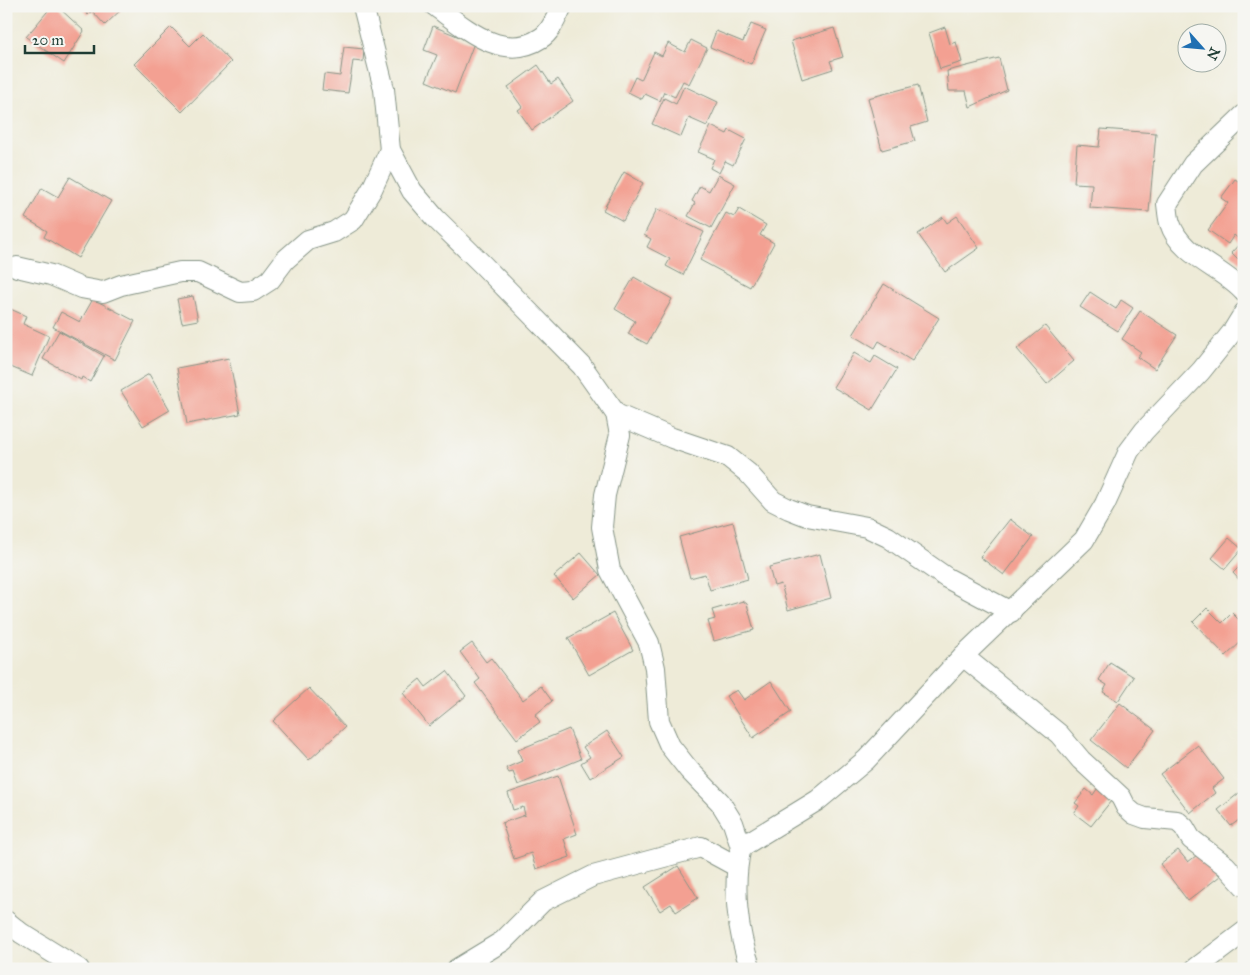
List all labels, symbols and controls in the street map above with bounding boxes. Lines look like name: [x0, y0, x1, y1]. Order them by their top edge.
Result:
scale bar: [25, 22, 94, 54]
north arrow: [1178, 22, 1228, 72]
text: 20 m: [32, 31, 64, 49]
text: N: [1203, 45, 1223, 63]

